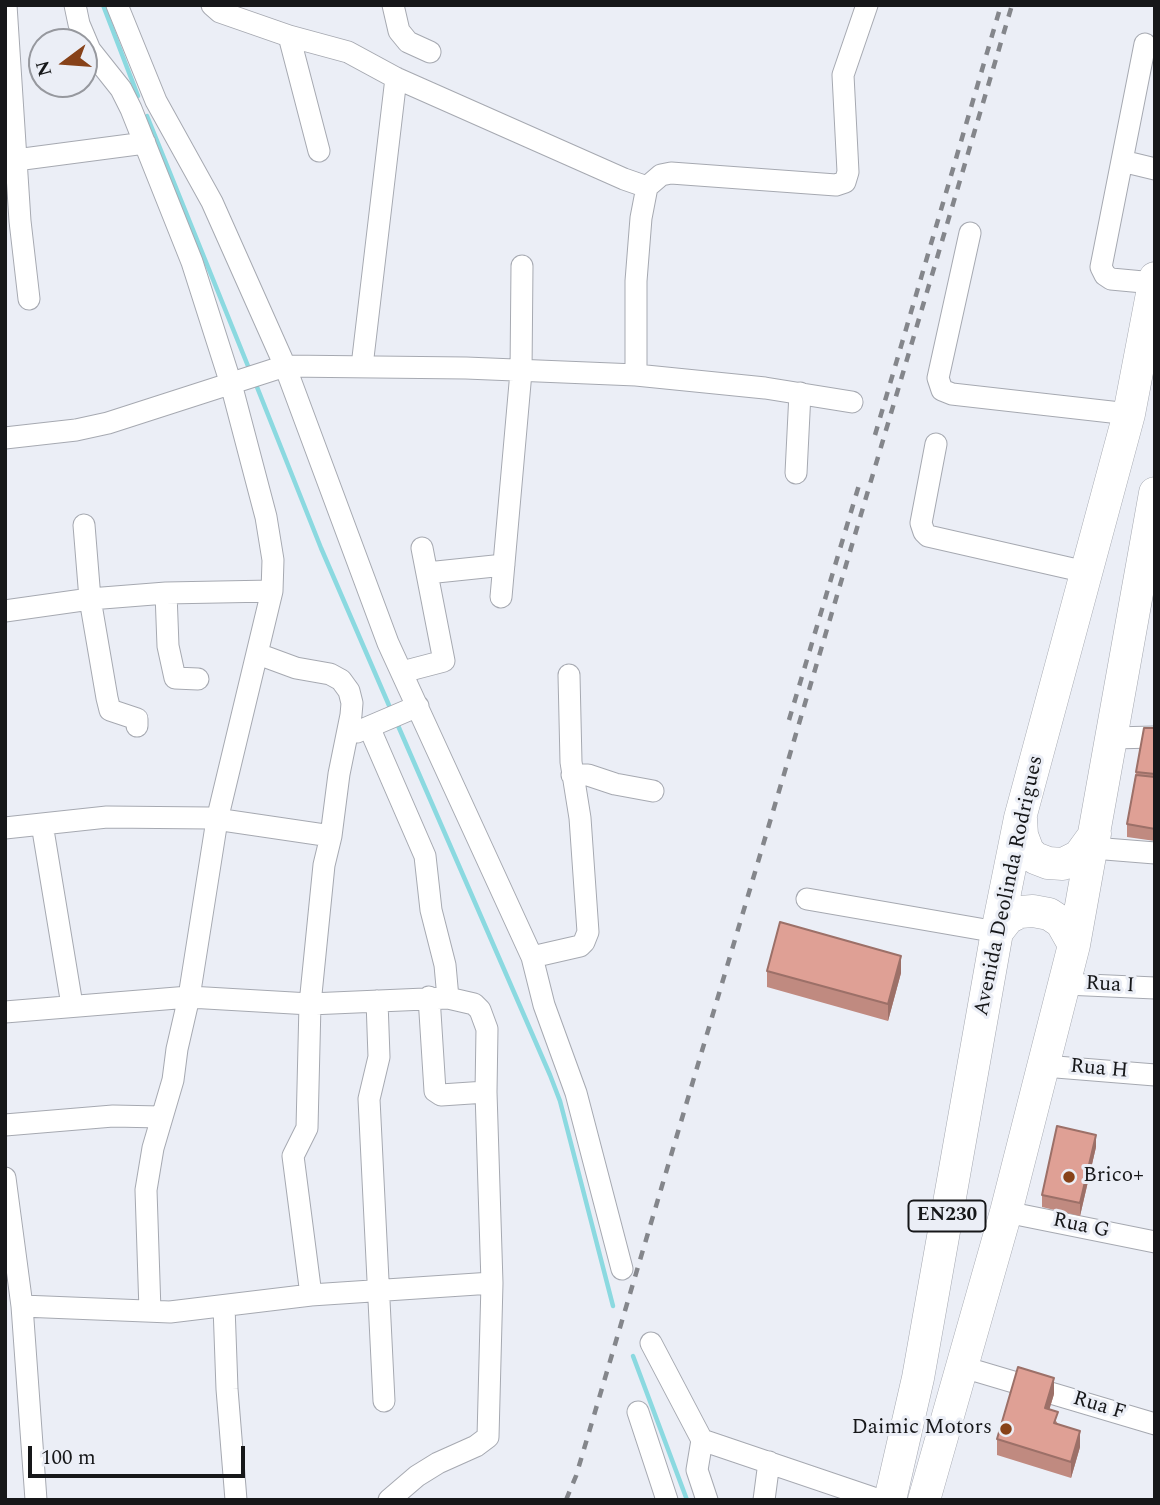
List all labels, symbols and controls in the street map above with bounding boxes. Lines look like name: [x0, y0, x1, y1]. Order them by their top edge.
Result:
north arrow: [28, 28, 98, 98]
text: N: [28, 57, 60, 80]
street label: Avenida Deolinda Rodrigues: [970, 753, 1050, 1019]
street label: Rua I: [1085, 972, 1135, 1000]
street label: Rua H: [1069, 1055, 1129, 1085]
place label: Brico+: [1083, 1164, 1144, 1190]
marker: Brico+: [1061, 1169, 1077, 1185]
road number: EN230: [908, 1200, 986, 1232]
street label: Rua G: [1050, 1209, 1112, 1245]
street label: Rua F: [1069, 1387, 1129, 1427]
place label: Daimic Motors: [851, 1416, 992, 1442]
marker: Daimic Motors: [998, 1421, 1014, 1437]
scale bar: [32, 1432, 248, 1476]
text: 100 m: [41, 1442, 96, 1474]

